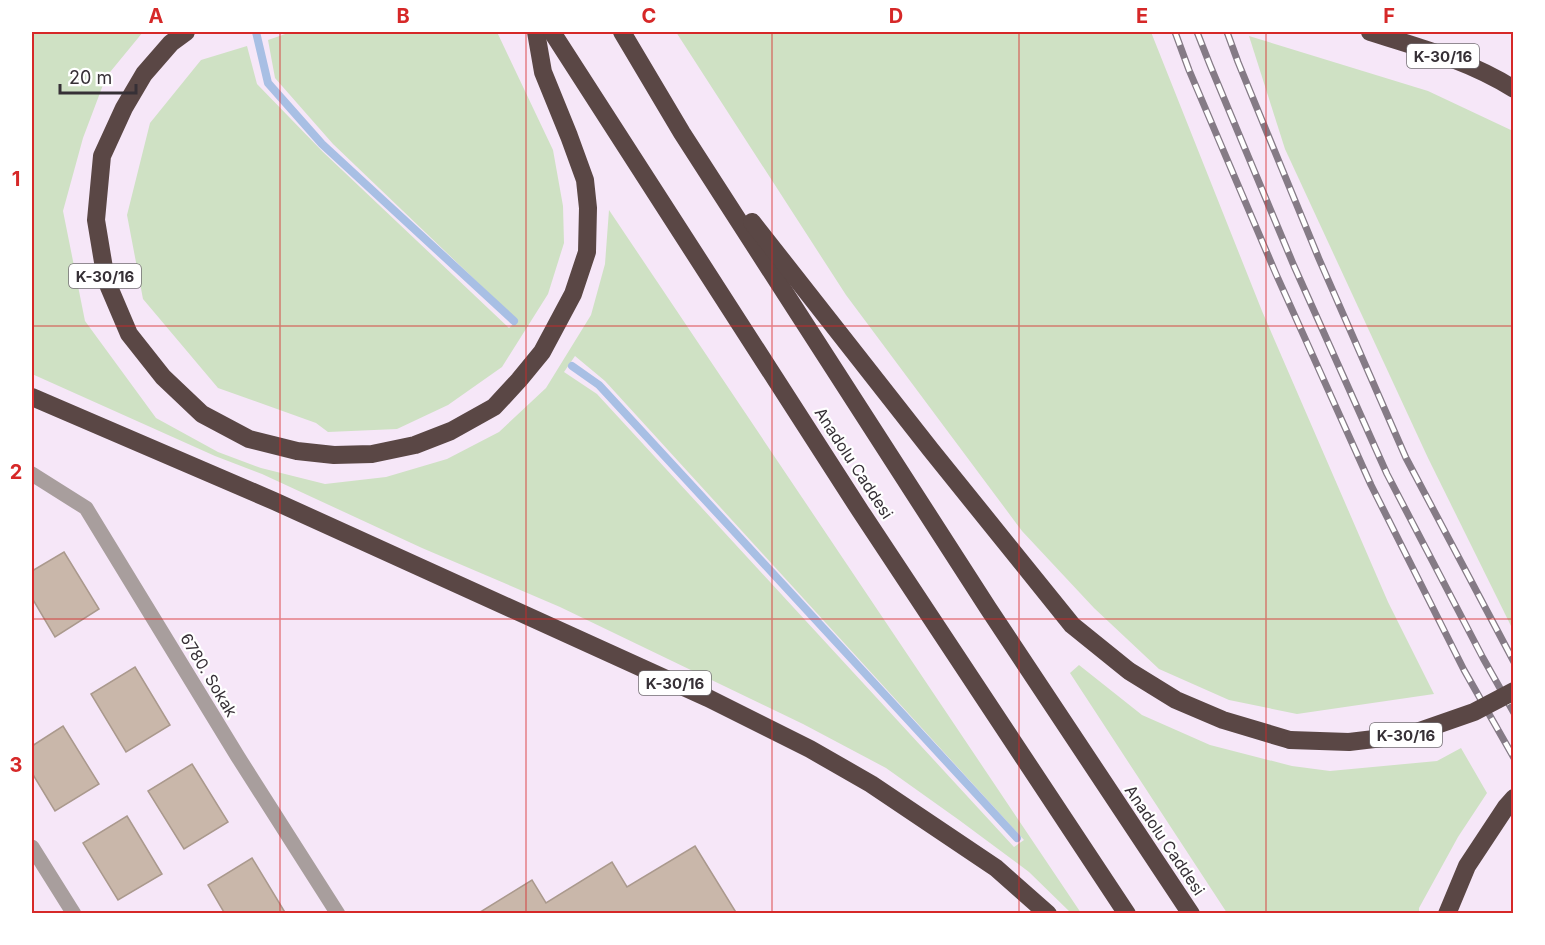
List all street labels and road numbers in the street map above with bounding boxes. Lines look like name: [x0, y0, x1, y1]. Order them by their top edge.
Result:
road number: K-30/16: [1407, 44, 1479, 68]
road number: K-30/16: [69, 264, 141, 288]
street label: Anadolu Caddesi: [811, 404, 897, 522]
street label: 6780. Sokak: [176, 630, 242, 721]
road number: K-30/16: [639, 671, 711, 695]
road number: K-30/16: [1370, 723, 1442, 747]
street label: Anadolu Caddesi: [1121, 781, 1209, 899]

